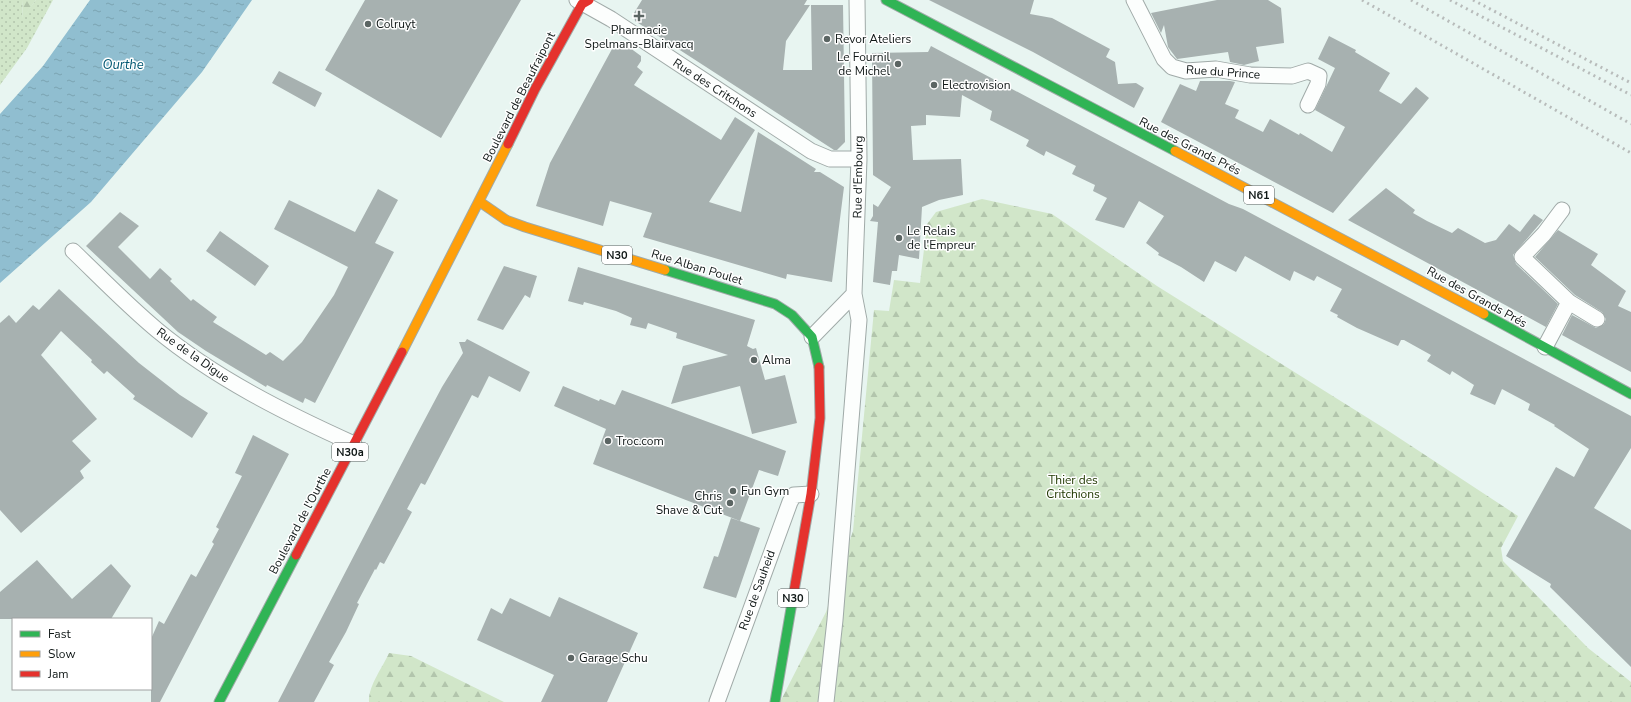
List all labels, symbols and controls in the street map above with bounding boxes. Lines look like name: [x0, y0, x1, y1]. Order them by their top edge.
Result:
marker: Pharmacie Spelmans-Blairvacq: [634, 11, 644, 21]
place label: Colruyt: [376, 16, 416, 32]
marker: Colruyt: [363, 19, 373, 29]
place label: Pharmacie Spelmans-Blairvacq: [585, 22, 693, 52]
street label: Boulevard de Beaufraipont: [479, 28, 559, 165]
place label: Revor Ateliers: [835, 31, 911, 47]
marker: Revor Ateliers: [822, 34, 832, 44]
place label: Le Fournil de Michel: [837, 49, 890, 79]
street label: Rue des Critchons: [670, 55, 760, 121]
water label: Ourthe: [102, 56, 144, 74]
marker: Le Fournil de Michel: [893, 59, 903, 69]
street label: Rue du Prince: [1185, 61, 1261, 83]
place label: Electrovision: [942, 77, 1010, 93]
marker: Electrovision: [929, 80, 939, 90]
street label: Rue des Grands Prés: [1136, 113, 1244, 179]
street label: Rue d'Embourg: [849, 135, 867, 219]
road number: N61: [1244, 186, 1274, 204]
place label: Le Relais de l'Empreur: [907, 223, 976, 253]
marker: Le Relais de l'Empreur: [894, 233, 904, 243]
road number: N30: [602, 246, 632, 264]
street label: Rue Alban Poulet: [649, 246, 745, 289]
street label: Rue des Grands Prés: [1424, 263, 1530, 331]
street label: Rue de la Digue: [153, 324, 233, 386]
place label: Alma: [762, 352, 791, 368]
marker: Alma: [749, 355, 759, 365]
place label: Troc.com: [616, 433, 664, 449]
marker: Troc.com: [603, 436, 613, 446]
road number: N30a: [332, 443, 368, 461]
street label: Boulevard de l'Ourthe: [265, 465, 335, 577]
park label: Thier des Critchions: [1046, 472, 1100, 502]
place label: Fun Gym: [741, 483, 789, 499]
marker: Fun Gym: [728, 486, 738, 496]
place label: Chris Shave & Cut: [656, 488, 723, 518]
marker: Chris Shave & Cut: [725, 498, 735, 508]
street label: Rue de Sauheid: [735, 548, 779, 632]
road number: N30: [778, 589, 808, 607]
legend: [12, 618, 152, 690]
text: Fast: [48, 626, 71, 642]
text: Slow: [48, 646, 76, 662]
place label: Garage Schu: [579, 650, 648, 666]
marker: Garage Schu: [566, 653, 576, 663]
text: Jam: [47, 666, 69, 682]

